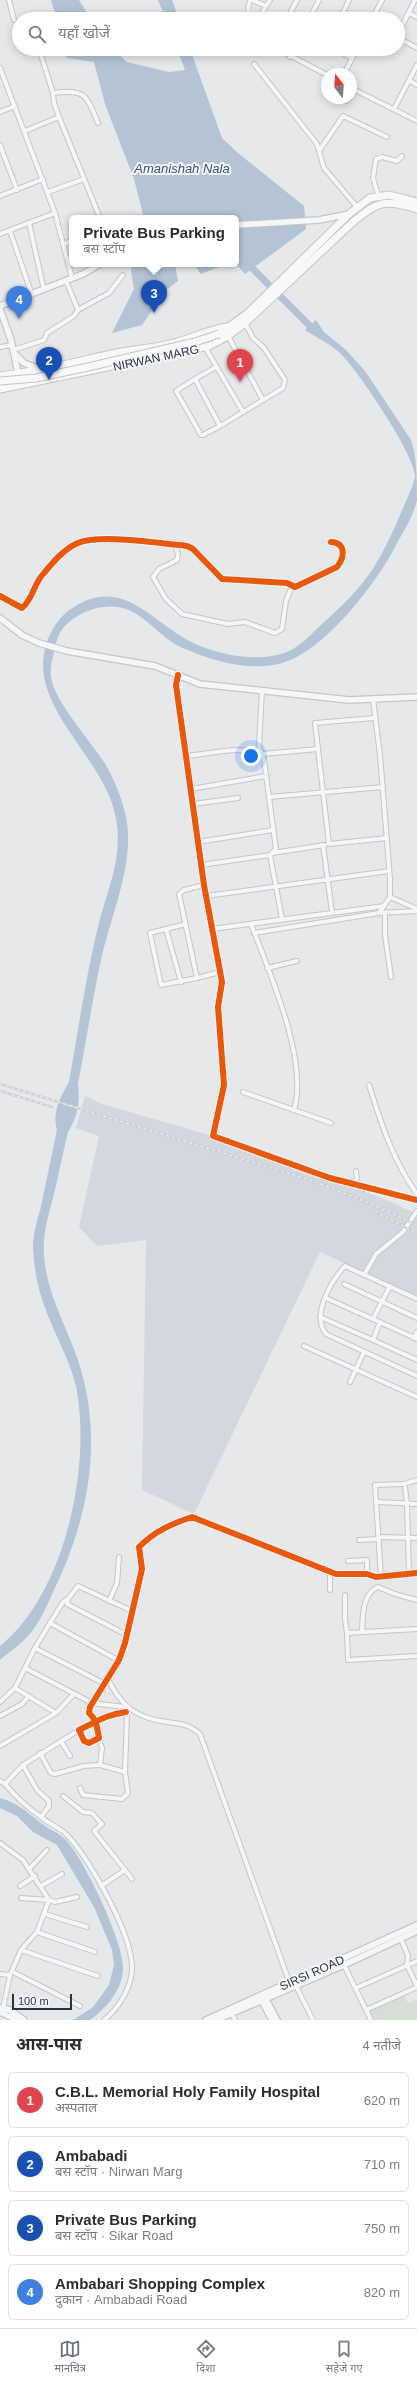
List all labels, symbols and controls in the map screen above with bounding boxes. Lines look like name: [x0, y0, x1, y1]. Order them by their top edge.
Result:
search box: [12, 12, 405, 56]
icon: search: [26, 23, 48, 45]
text: यहाँ खोजें: [58, 24, 110, 41]
north arrow: [321, 68, 357, 104]
water label: Amanishah Nala: [133, 161, 230, 176]
popup: [69, 215, 239, 267]
text: Private Bus Parking: [83, 224, 225, 241]
text: बस स्टॉप: [83, 241, 125, 256]
pin: 3: [141, 280, 167, 313]
pin: 4: [6, 286, 32, 319]
street label: NIRWAN MARG: [112, 342, 200, 374]
pin: 2: [36, 347, 62, 380]
pin: 1: [227, 349, 253, 382]
your location: [241, 746, 261, 766]
street label: SIRSI ROAD: [277, 1952, 347, 1994]
scale bar: [12, 1992, 72, 2011]
text: 100 m: [18, 1995, 49, 2007]
text: आस-पास: [16, 2035, 82, 2054]
text: 4 नतीजे: [363, 2038, 401, 2053]
text: C.B.L. Memorial Holy Family Hospital: [55, 2083, 320, 2100]
text: 1: [26, 2093, 34, 2108]
text: 620 m: [364, 2093, 400, 2108]
text: अस्पताल: [55, 2100, 97, 2115]
text: Ambabadi: [55, 2147, 128, 2164]
text: 2: [26, 2157, 34, 2172]
text: 710 m: [364, 2157, 400, 2172]
text: बस स्टॉप · Nirwan Marg: [55, 2164, 182, 2179]
text: Private Bus Parking: [55, 2211, 197, 2228]
text: 3: [26, 2221, 34, 2236]
text: 750 m: [364, 2221, 400, 2236]
text: बस स्टॉप · Sikar Road: [55, 2228, 173, 2243]
text: Ambabari Shopping Complex: [55, 2275, 265, 2292]
text: 4: [26, 2285, 34, 2300]
text: 820 m: [364, 2285, 400, 2300]
text: दुकान · Ambabadi Road: [55, 2292, 187, 2307]
tab: मानचित्र: [54, 2338, 86, 2376]
tab: दिशा: [195, 2338, 217, 2376]
tab: सहेजे गए: [326, 2338, 363, 2376]

